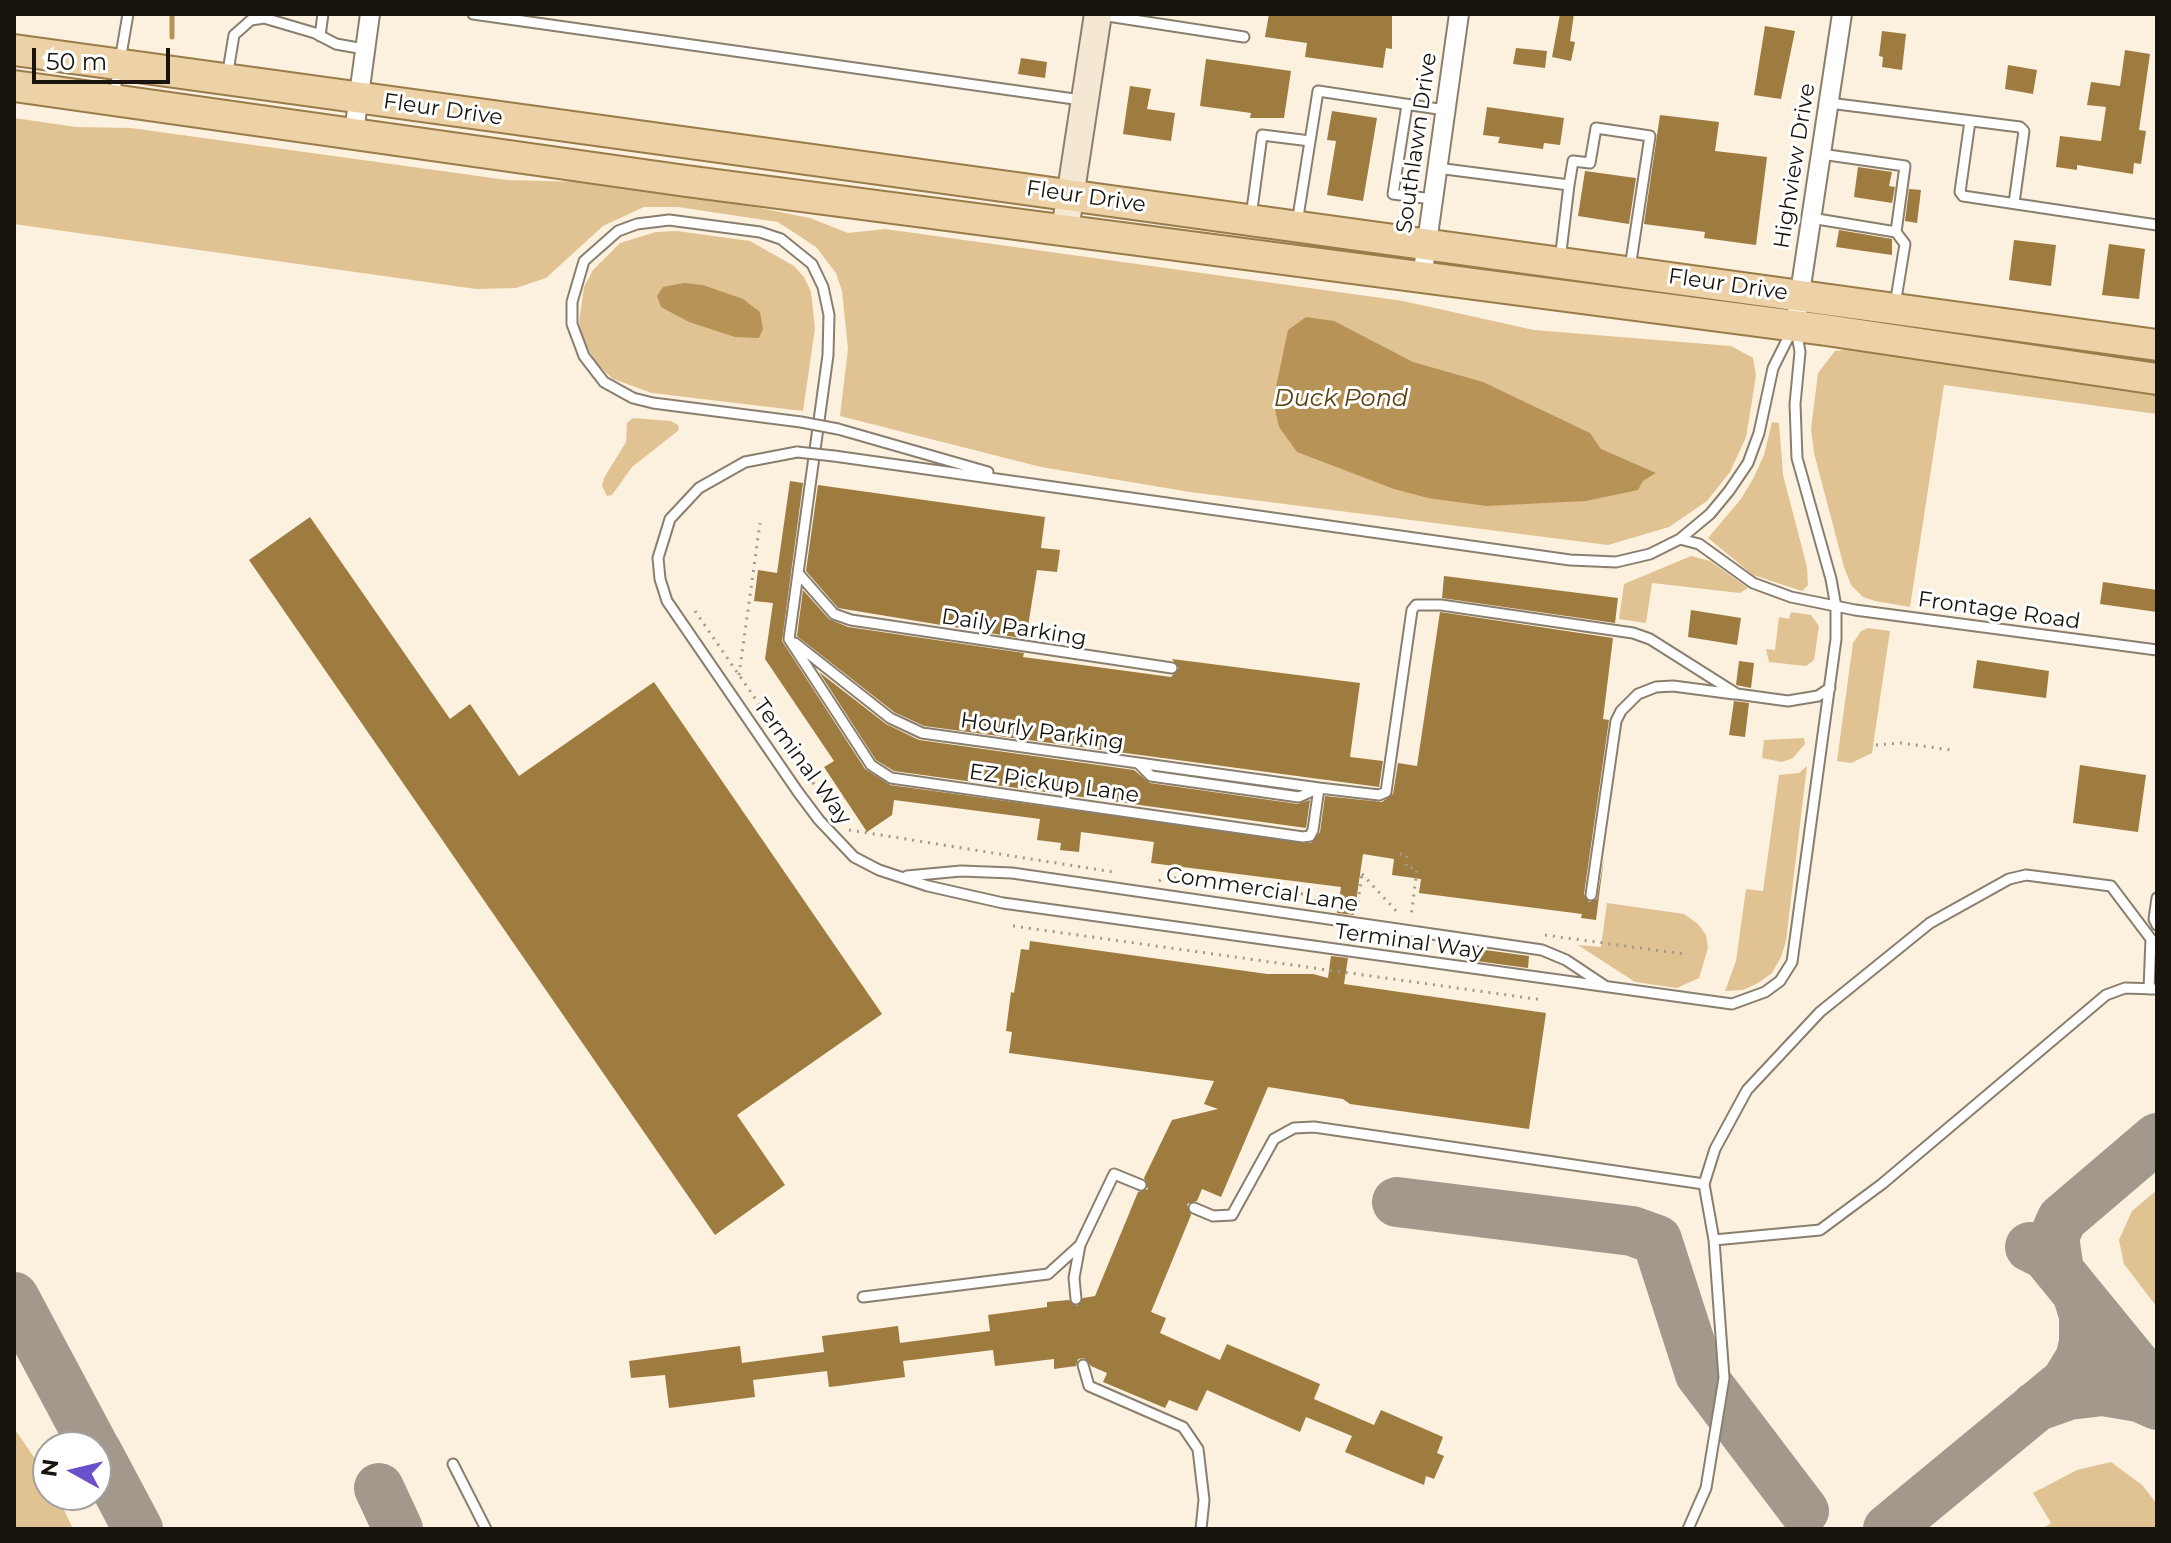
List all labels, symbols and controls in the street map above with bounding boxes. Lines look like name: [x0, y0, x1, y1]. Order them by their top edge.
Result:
scale bar: [36, 32, 174, 82]
text: 50 m: [46, 47, 107, 76]
street label: Southlawn Drive: [1391, 51, 1443, 235]
street label: Highview Drive: [1769, 81, 1821, 251]
street label: Fleur Drive: [382, 89, 504, 131]
street label: Fleur Drive: [1025, 176, 1147, 218]
street label: Fleur Drive: [1667, 264, 1789, 306]
water label: Duck Pond: [1274, 385, 1408, 413]
street label: Frontage Road: [1916, 587, 2082, 635]
street label: Daily Parking: [939, 603, 1089, 653]
street label: Terminal Way: [747, 694, 857, 830]
street label: Hourly Parking: [959, 707, 1125, 757]
street label: EZ Pickup Lane: [967, 759, 1141, 809]
street label: Commercial Lane: [1164, 862, 1360, 918]
street label: Terminal Way: [1333, 919, 1485, 965]
north arrow: [32, 1431, 112, 1511]
text: N: [35, 1457, 64, 1479]

